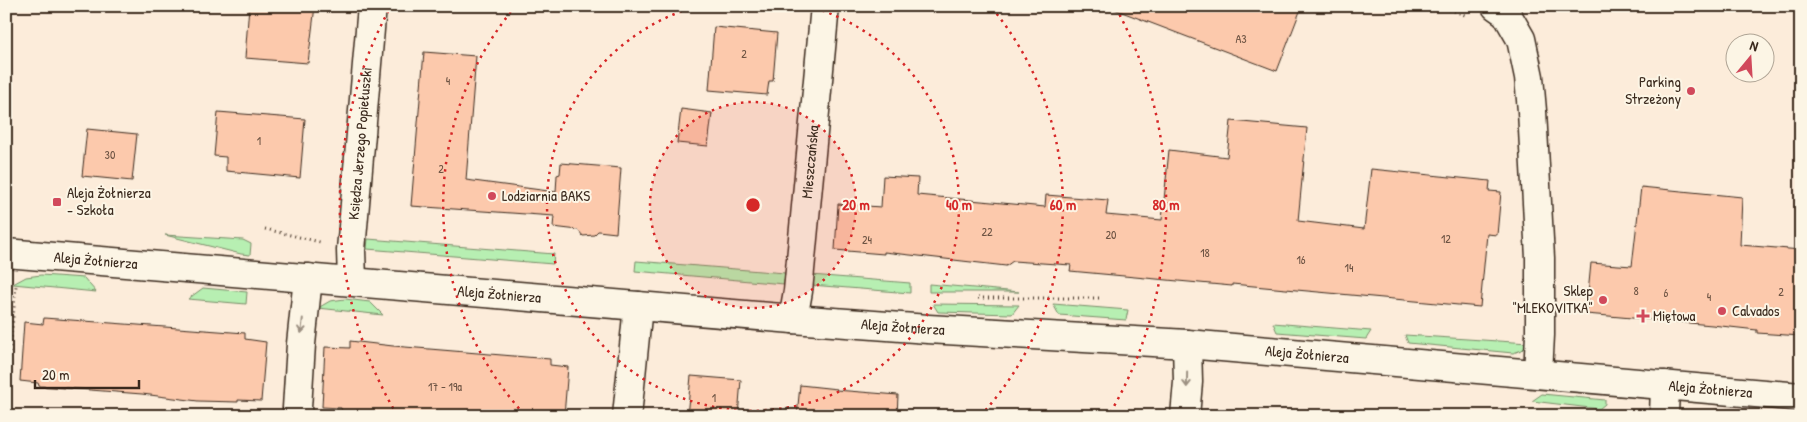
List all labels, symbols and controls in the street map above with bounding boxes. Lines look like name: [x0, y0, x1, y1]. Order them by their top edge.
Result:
house number: A3: [1235, 30, 1247, 47]
north arrow: [1724, 32, 1774, 82]
text: N: [1748, 35, 1761, 56]
house number: 2: [741, 45, 747, 62]
street label: Księdza Jerzego Popiełuszki: [343, 66, 377, 221]
place label: Parking Strzeżony: [1625, 71, 1681, 109]
house number: 4: [446, 72, 451, 89]
marker: Parking Strzeżony: [1685, 85, 1697, 97]
street label: Mieszczańska: [796, 124, 824, 199]
house number: 1: [257, 132, 261, 149]
house number: 30: [105, 146, 115, 163]
house number: 2: [438, 160, 444, 177]
place label: Aleja Żołnierza - Szkoła: [67, 182, 151, 220]
place label: Lodziarnia BAKS: [502, 185, 590, 206]
marker: Lodziarnia BAKS: [486, 190, 498, 202]
text: 20 m: [842, 194, 870, 215]
text: 40 m: [946, 194, 972, 215]
text: 60 m: [1050, 194, 1076, 215]
text: 80 m: [1153, 194, 1179, 215]
marker: Aleja Żołnierza - Szkoła: [51, 196, 63, 208]
centre of rings: [744, 196, 762, 214]
house number: 22: [981, 223, 993, 240]
house number: 20: [1106, 226, 1117, 243]
house number: 12: [1441, 230, 1451, 247]
house number: 24: [862, 231, 873, 248]
house number: 18: [1200, 244, 1210, 261]
street label: Aleja Żołnierza: [53, 246, 138, 274]
house number: 16: [1296, 251, 1306, 268]
house number: 14: [1345, 259, 1354, 276]
street label: Aleja Żołnierza: [457, 280, 542, 308]
place label: Sklep "MLEKOVITKA": [1512, 280, 1594, 318]
house number: 8: [1633, 282, 1639, 299]
house number: 2: [1778, 283, 1784, 300]
house number: 6: [1664, 284, 1669, 301]
house number: 4: [1707, 288, 1712, 305]
marker: Sklep "MLEKOVITKA": [1597, 294, 1609, 306]
place label: Calvados: [1732, 300, 1780, 321]
place label: Miętowa: [1653, 305, 1695, 326]
marker: Calvados: [1716, 305, 1728, 317]
marker: Miętowa: [1637, 310, 1649, 322]
street label: Aleja Żołnierza: [860, 313, 945, 340]
one-way arrow: [297, 318, 307, 334]
street label: Aleja Żołnierza: [1264, 340, 1350, 368]
scale bar: [35, 357, 139, 389]
text: 20 m: [42, 364, 69, 385]
one-way arrow: [1183, 372, 1192, 388]
street label: Aleja Żołnierza: [1668, 375, 1753, 403]
house number: 17 - 19a: [428, 378, 462, 395]
house number: 1: [712, 389, 716, 406]

